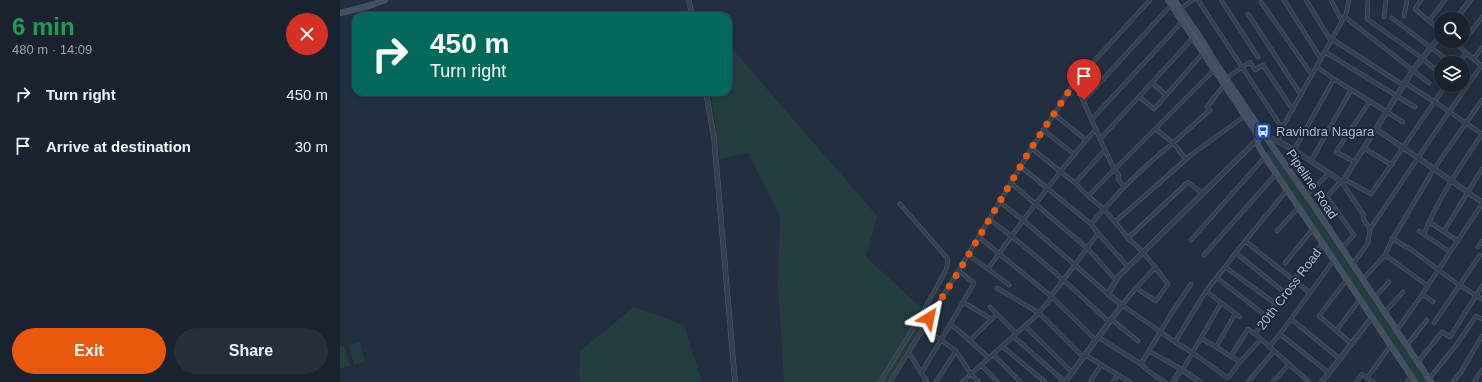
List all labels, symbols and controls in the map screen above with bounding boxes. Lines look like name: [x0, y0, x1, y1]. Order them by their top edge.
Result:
map controls: [1434, 12, 1470, 92]
button: search: [1434, 12, 1470, 48]
text: 6 min: [12, 13, 75, 40]
button: close: [286, 13, 328, 55]
icon: right: [364, 28, 416, 80]
text: 450 m: [430, 28, 509, 59]
text: 480 m · 14:09: [12, 42, 92, 57]
button: layers: [1434, 56, 1470, 92]
pin: [1067, 59, 1101, 100]
text: Turn right: [430, 61, 506, 81]
icon: arrive: [1073, 65, 1095, 87]
icon: right: [12, 83, 34, 105]
text: Turn right: [46, 86, 116, 103]
text: 450 m: [286, 86, 328, 103]
bus stop icon: Ravindra Nagara: [1253, 121, 1273, 141]
place label: Ravindra Nagara: [1276, 124, 1375, 139]
icon: arrive: [12, 135, 34, 157]
text: Arrive at destination: [46, 138, 191, 155]
text: 30 m: [295, 138, 328, 155]
street label: Pipeline Road: [1283, 146, 1341, 222]
street label: 20th Cross Road: [1254, 246, 1324, 332]
position arrow: [908, 297, 950, 339]
button: Exit: [12, 328, 166, 374]
button: Share: [174, 328, 328, 374]

